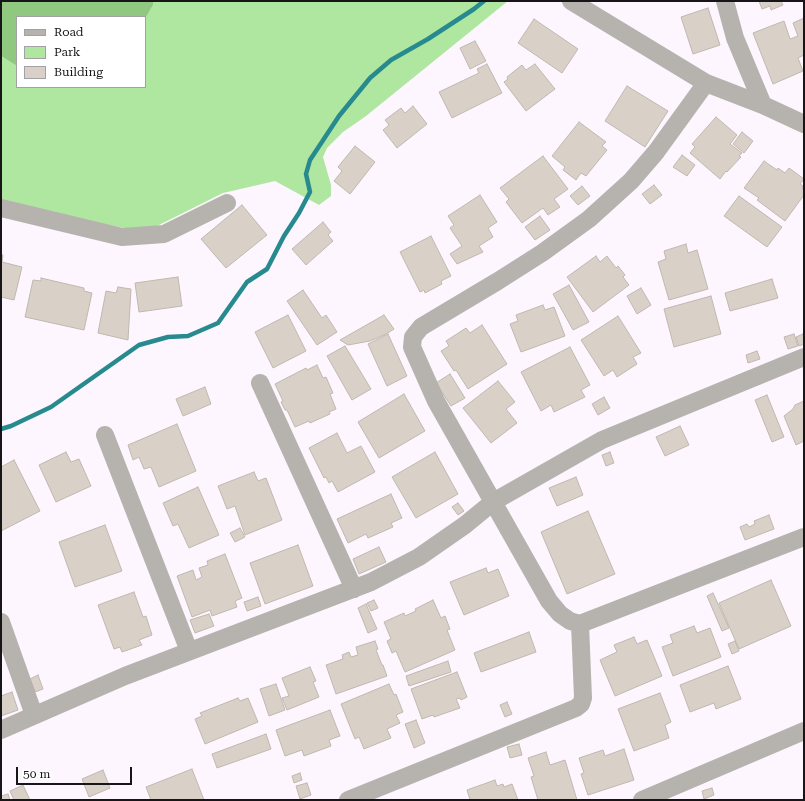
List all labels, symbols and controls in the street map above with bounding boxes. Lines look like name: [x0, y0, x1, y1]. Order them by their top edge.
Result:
legend: [16, 16, 146, 88]
text: Road: [54, 25, 83, 39]
text: Park: [54, 45, 80, 59]
text: Building: [54, 65, 103, 79]
scale bar: [18, 759, 134, 785]
text: 50 m: [23, 767, 50, 781]

